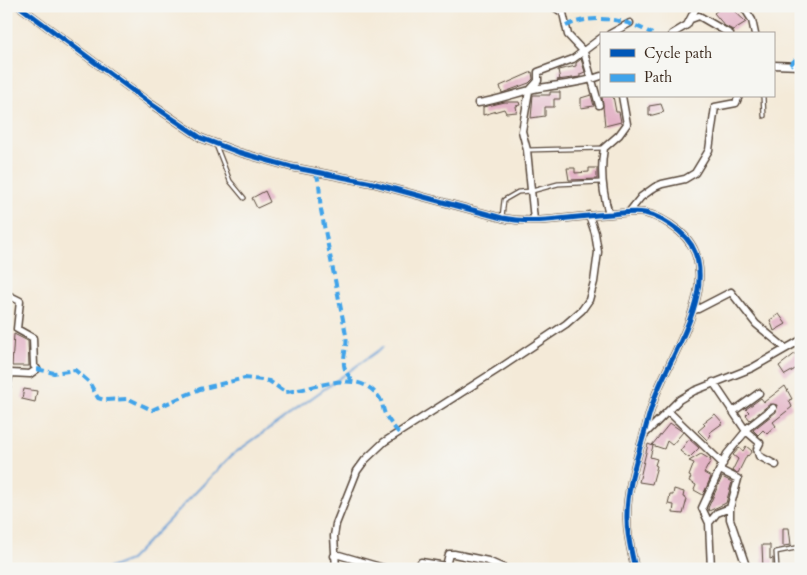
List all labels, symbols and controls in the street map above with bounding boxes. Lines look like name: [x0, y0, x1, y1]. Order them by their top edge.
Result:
legend: [600, 32, 774, 98]
text: Cycle path: [644, 43, 713, 63]
text: Path: [644, 67, 673, 87]

